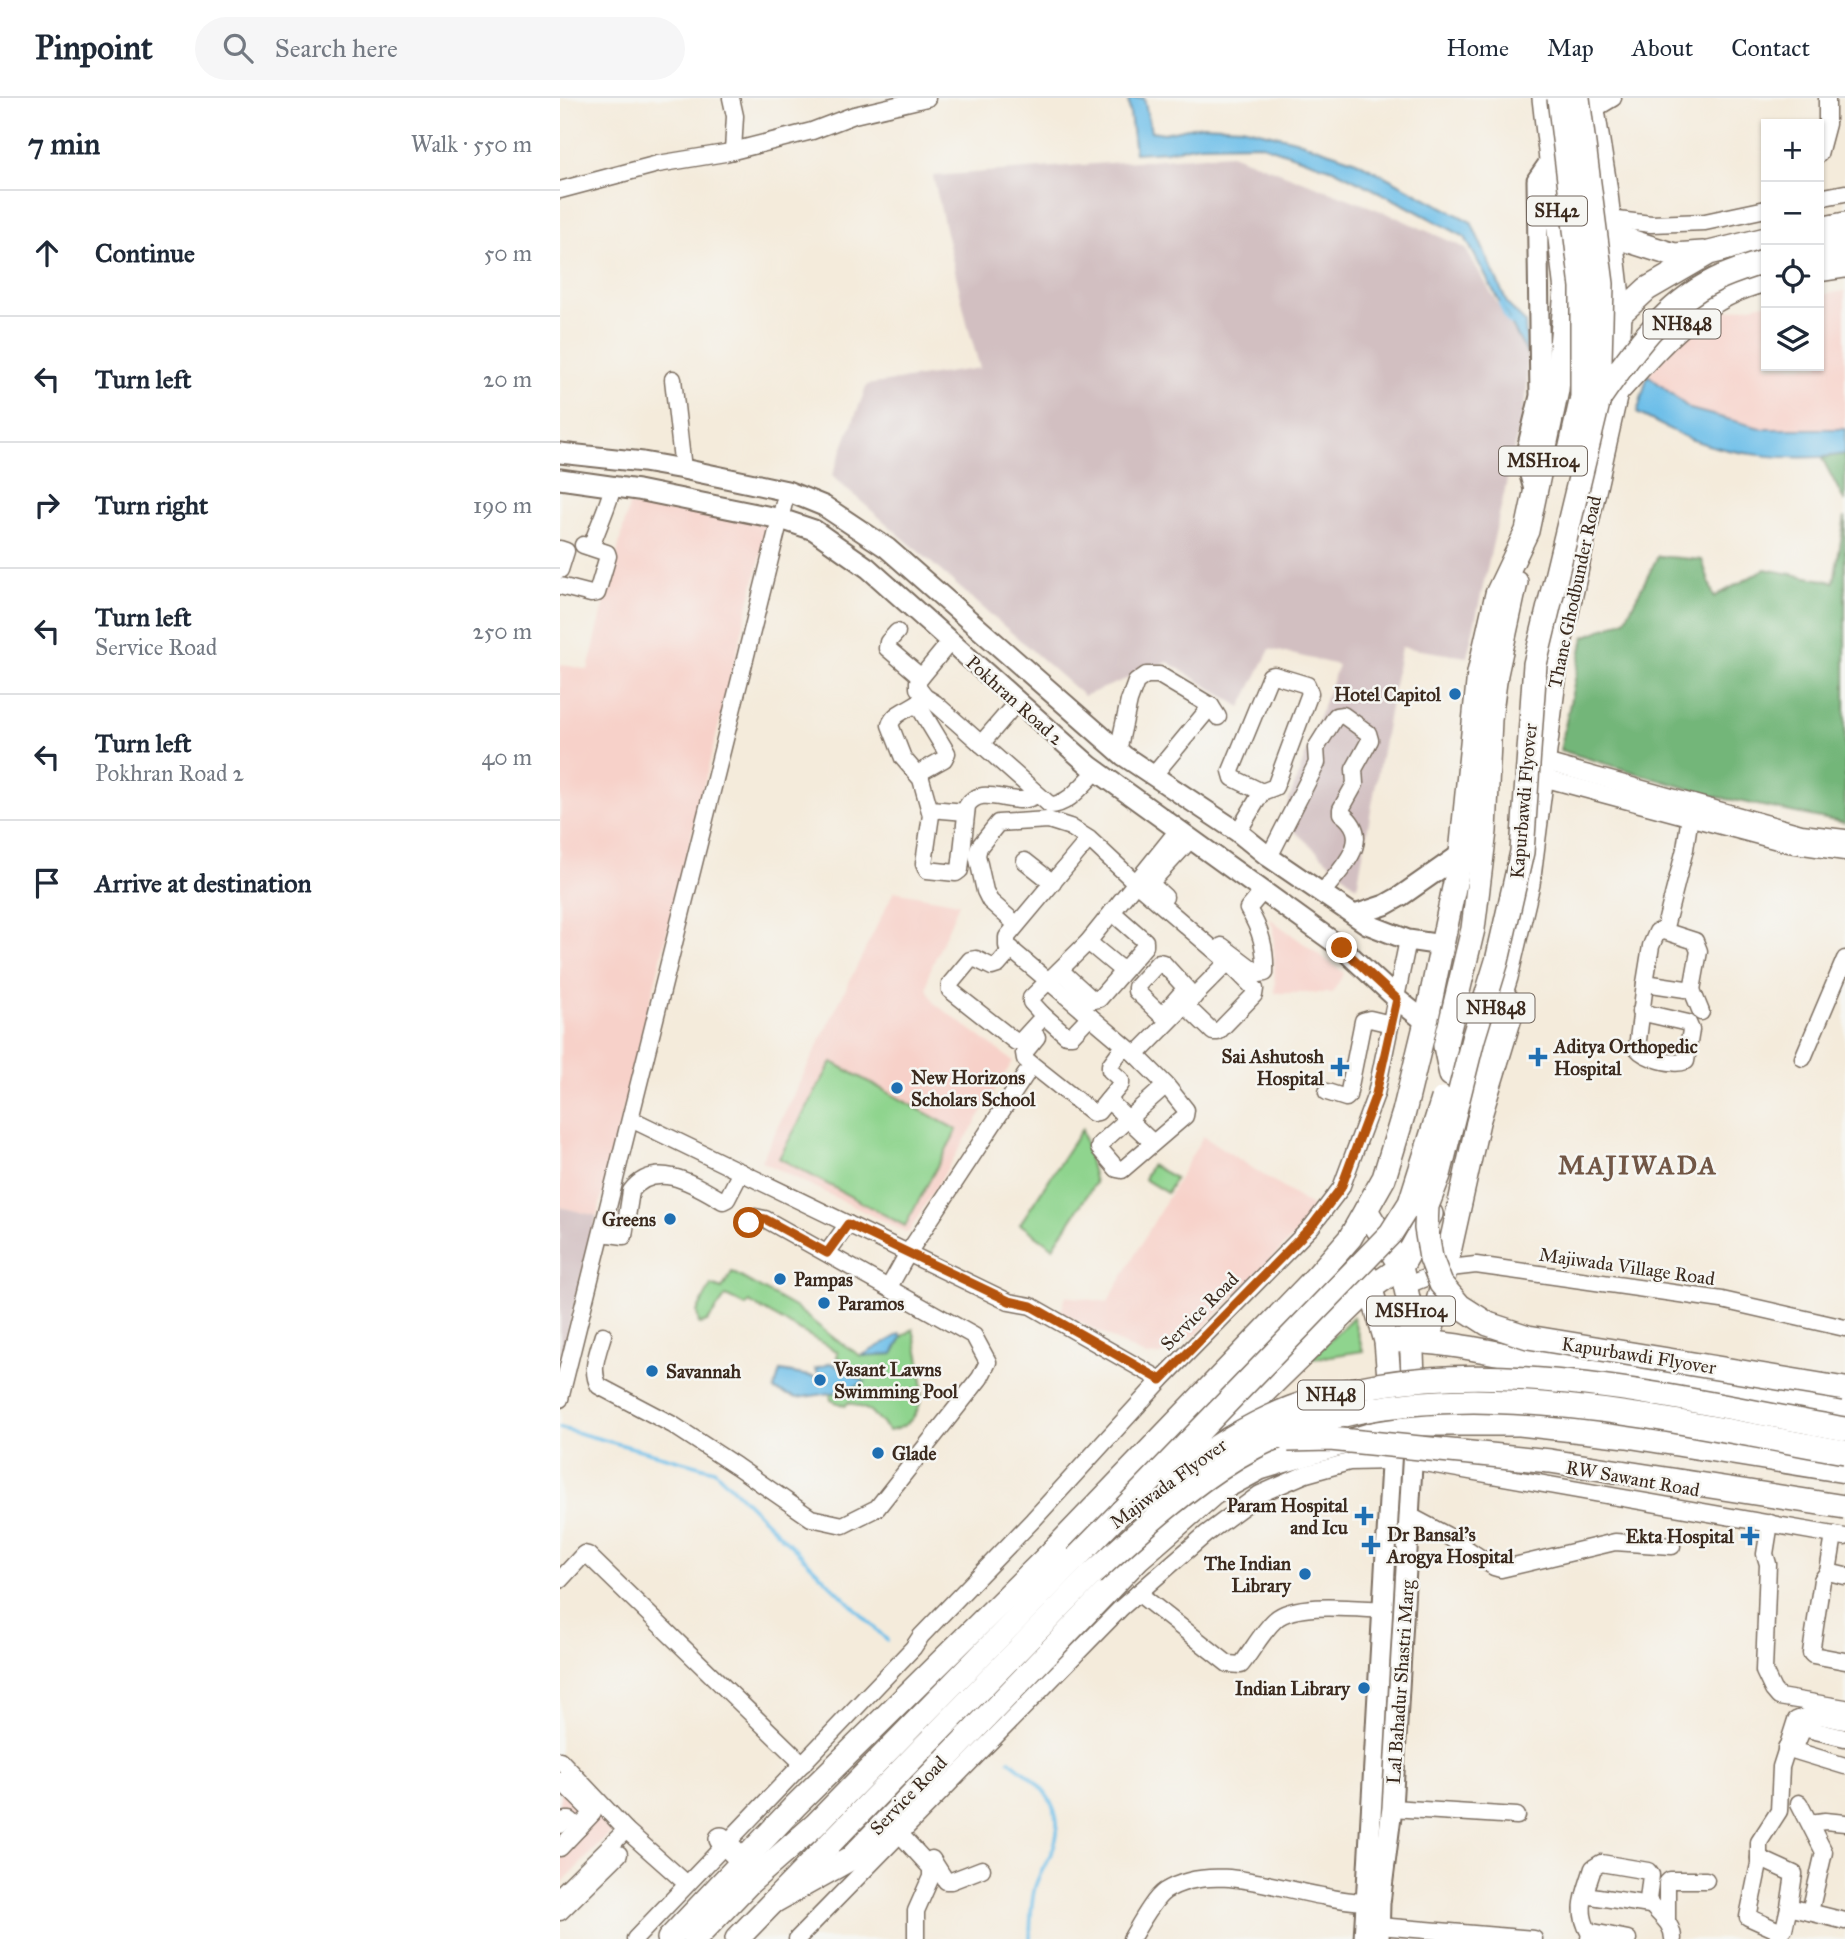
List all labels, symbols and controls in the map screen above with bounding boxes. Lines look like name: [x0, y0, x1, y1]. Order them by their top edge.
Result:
search box: [195, 17, 685, 80]
text: Pinpoint: [35, 28, 153, 68]
icon: search: [219, 29, 257, 67]
text: Search here: [275, 32, 398, 64]
text: Home: [1446, 33, 1509, 63]
text: Map: [1547, 33, 1594, 63]
text: About: [1632, 33, 1693, 63]
text: Contact: [1731, 33, 1810, 63]
map controls: [1761, 119, 1824, 371]
button: +: [1761, 119, 1824, 182]
text: 7 min: [28, 126, 100, 162]
text: Walk · 550 m: [411, 130, 532, 158]
button: −: [1761, 182, 1824, 245]
road number: SH42: [1527, 196, 1587, 226]
icon: ahead: [28, 234, 66, 272]
text: Continue: [95, 237, 195, 269]
text: 50 m: [484, 239, 532, 267]
button: locate: [1761, 245, 1824, 308]
button: layers: [1761, 308, 1824, 371]
road number: NH848: [1644, 309, 1720, 338]
icon: left: [28, 360, 66, 398]
text: Turn left: [95, 363, 191, 395]
text: 20 m: [483, 365, 532, 393]
road number: MSH104: [1499, 446, 1587, 475]
icon: right: [28, 486, 66, 524]
text: Turn right: [95, 489, 208, 521]
text: 190 m: [473, 491, 532, 519]
street label: Thane Ghodbunder Road: [1543, 493, 1606, 690]
text: Turn left: [95, 601, 191, 633]
icon: left: [28, 612, 66, 650]
text: 250 m: [472, 617, 532, 645]
text: Service Road: [95, 633, 217, 661]
street label: Pokhran Road 2: [961, 651, 1068, 750]
place label: Hotel Capitol: [1334, 683, 1442, 707]
marker: Hotel Capitol: [1447, 686, 1463, 702]
street label: Kapurbawdi Flyover: [1505, 721, 1542, 880]
text: Turn left: [95, 727, 191, 759]
icon: left: [28, 738, 66, 776]
text: 40 m: [482, 743, 532, 771]
text: Pokhran Road 2: [95, 759, 244, 787]
icon: arrive: [28, 864, 66, 902]
text: Arrive at destination: [95, 867, 312, 899]
route end: [1326, 932, 1357, 963]
road number: NH848: [1458, 994, 1534, 1023]
place label: Aditya Orthopedic Hospital: [1552, 1035, 1698, 1081]
place label: Sai Ashutosh Hospital: [1221, 1045, 1325, 1091]
marker: Aditya Orthopedic Hospital: [1528, 1047, 1548, 1067]
marker: Sai Ashutosh Hospital: [1330, 1057, 1350, 1077]
place label: New Horizons Scholars School: [911, 1066, 1036, 1111]
marker: New Horizons Scholars School: [889, 1080, 905, 1096]
district label: MAJIWADA: [1558, 1149, 1718, 1182]
route start: [733, 1207, 764, 1238]
place label: Greens: [602, 1208, 656, 1231]
marker: Greens: [662, 1211, 678, 1227]
street label: Majiwada Village Road: [1537, 1243, 1717, 1291]
street label: Service Road: [1155, 1267, 1244, 1355]
place label: Pampas: [794, 1268, 853, 1292]
marker: Pampas: [772, 1271, 788, 1287]
place label: Paramos: [838, 1292, 904, 1315]
marker: Paramos: [816, 1295, 832, 1311]
road number: MSH104: [1367, 1296, 1455, 1326]
street label: Kapurbawdi Flyover: [1560, 1332, 1719, 1379]
place label: Vasant Lawns Swimming Pool: [833, 1358, 959, 1404]
place label: Savannah: [666, 1360, 741, 1383]
marker: Savannah: [644, 1363, 660, 1379]
marker: Vasant Lawns Swimming Pool: [812, 1372, 828, 1388]
road number: NH48: [1298, 1380, 1364, 1410]
street label: Majiwada Flyover: [1105, 1433, 1232, 1534]
place label: Glade: [892, 1442, 937, 1465]
marker: Glade: [870, 1445, 886, 1461]
street label: RW Sawant Road: [1564, 1455, 1702, 1502]
place label: Param Hospital and Icu: [1227, 1494, 1349, 1539]
marker: Param Hospital and Icu: [1354, 1506, 1374, 1526]
place label: Dr Bansal's Arogya Hospital: [1385, 1523, 1515, 1569]
place label: Ekta Hospital: [1625, 1525, 1735, 1549]
marker: Ekta Hospital: [1740, 1526, 1760, 1546]
marker: Dr Bansal's Arogya Hospital: [1361, 1535, 1381, 1555]
place label: The Indian Library: [1203, 1552, 1292, 1598]
marker: The Indian Library: [1297, 1566, 1313, 1582]
street label: Lal Bahadur Shastri Marg: [1382, 1579, 1420, 1785]
place label: Indian Library: [1235, 1677, 1351, 1701]
marker: Indian Library: [1356, 1680, 1372, 1696]
street label: Service Road: [865, 1751, 952, 1840]

